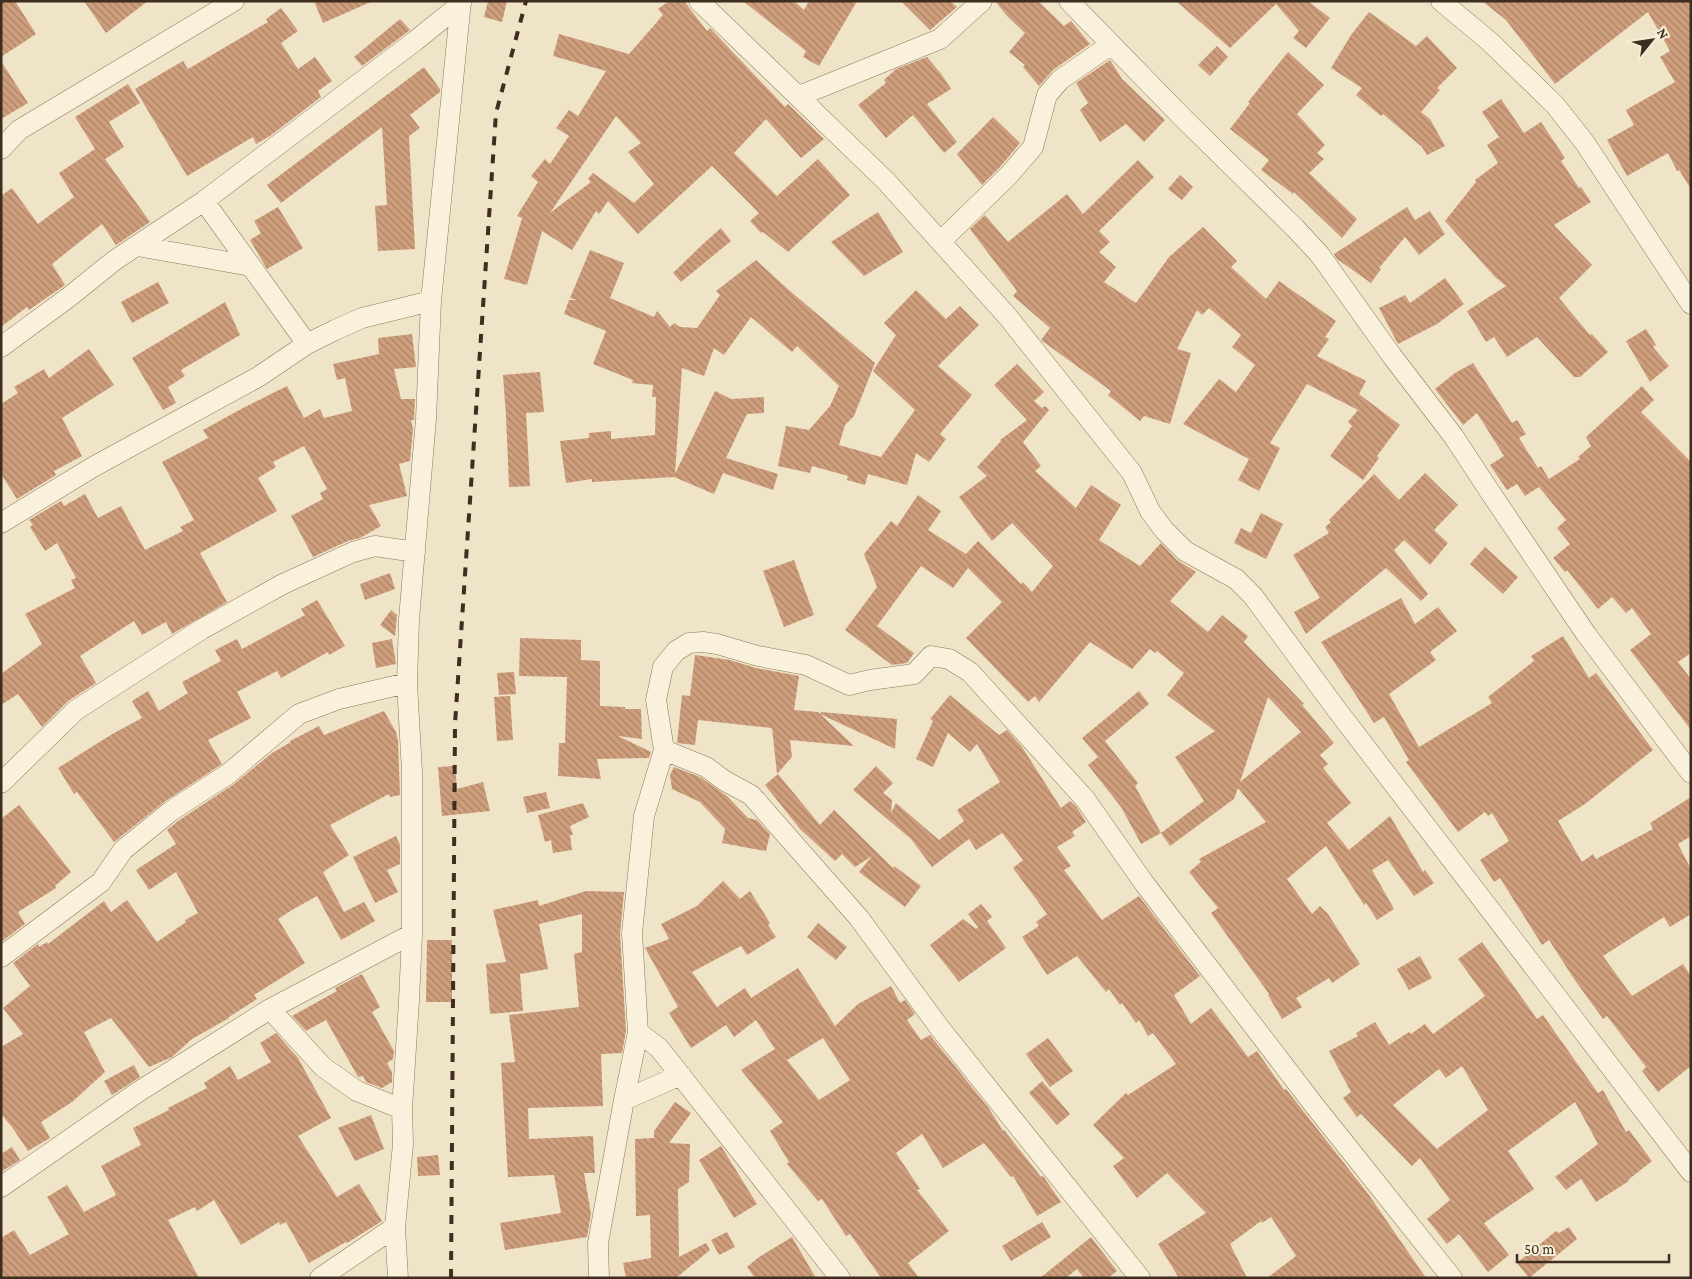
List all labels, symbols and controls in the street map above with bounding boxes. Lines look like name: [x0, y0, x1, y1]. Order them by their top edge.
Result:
north arrow: [1627, 15, 1677, 65]
text: N: [1654, 25, 1673, 42]
scale bar: [1517, 1232, 1670, 1264]
text: 50 m: [1524, 1241, 1554, 1257]

